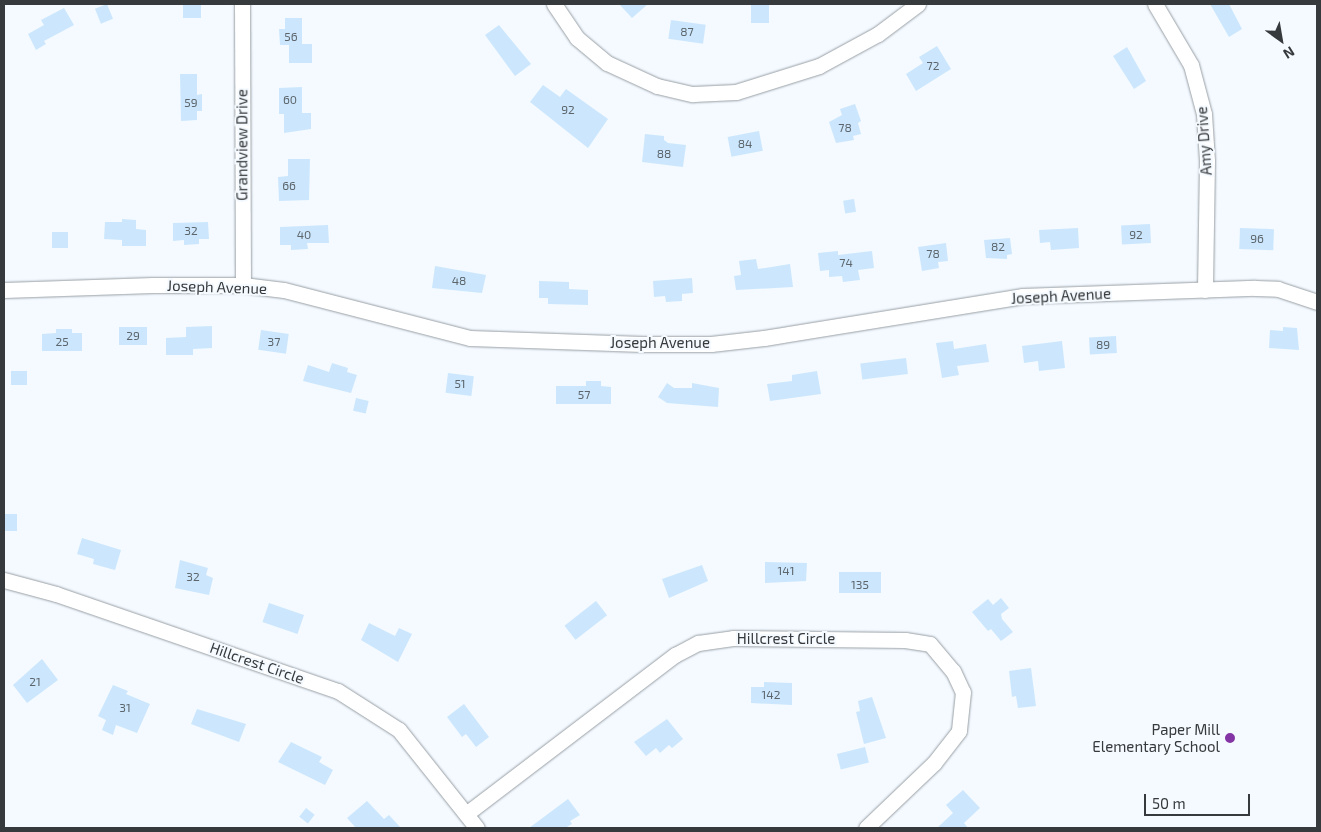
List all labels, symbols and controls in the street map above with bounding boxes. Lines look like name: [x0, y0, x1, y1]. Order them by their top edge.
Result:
north arrow: [1256, 15, 1306, 65]
house number: 87: [680, 25, 694, 39]
house number: 56: [284, 30, 298, 44]
text: N: [1280, 43, 1298, 63]
house number: 72: [927, 59, 939, 73]
street label: Grandview Drive: [233, 89, 251, 201]
house number: 60: [283, 93, 297, 107]
house number: 59: [184, 96, 198, 110]
house number: 92: [561, 103, 575, 117]
street label: Amy Drive: [1193, 106, 1215, 176]
house number: 78: [838, 121, 852, 135]
house number: 84: [738, 137, 752, 151]
house number: 88: [657, 147, 671, 161]
house number: 66: [282, 179, 296, 193]
house number: 32: [184, 224, 198, 238]
house number: 40: [297, 228, 311, 242]
house number: 92: [1129, 228, 1143, 242]
house number: 96: [1250, 232, 1264, 246]
house number: 82: [991, 240, 1005, 254]
house number: 78: [926, 247, 940, 261]
house number: 74: [839, 256, 853, 270]
house number: 48: [452, 274, 466, 288]
street label: Joseph Avenue: [167, 276, 267, 298]
street label: Joseph Avenue: [1010, 284, 1112, 308]
house number: 29: [126, 329, 140, 343]
street label: Joseph Avenue: [610, 334, 710, 352]
house number: 25: [55, 335, 69, 349]
house number: 37: [268, 335, 280, 349]
house number: 89: [1096, 338, 1110, 352]
house number: 51: [454, 377, 466, 391]
house number: 57: [578, 388, 590, 402]
house number: 141: [778, 564, 794, 578]
house number: 32: [186, 570, 200, 584]
house number: 135: [851, 578, 869, 592]
street label: Hillcrest Circle: [737, 630, 835, 648]
street label: Hillcrest Circle: [208, 638, 306, 688]
house number: 21: [29, 675, 41, 689]
house number: 142: [762, 688, 780, 702]
house number: 31: [119, 701, 131, 715]
place label: Paper Mill Elementary School: [1092, 720, 1220, 755]
marker: Paper Mill Elementary School: [1224, 732, 1236, 744]
scale bar: [1146, 784, 1252, 816]
text: 50 m: [1152, 794, 1186, 812]

